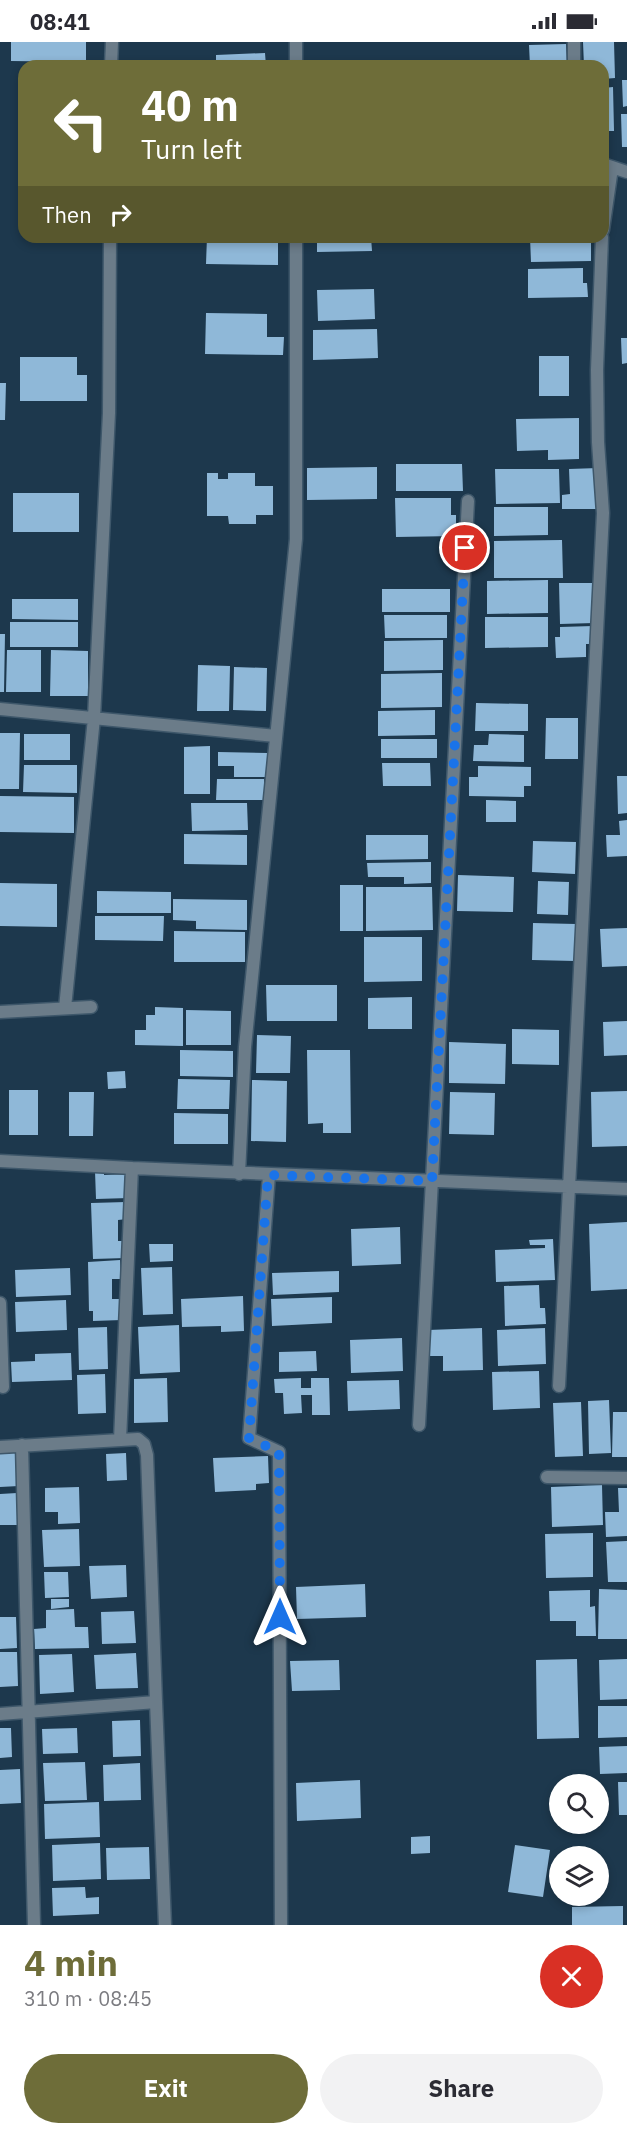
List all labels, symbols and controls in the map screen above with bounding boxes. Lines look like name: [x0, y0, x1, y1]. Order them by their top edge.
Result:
text: 08:41: [30, 7, 90, 36]
text: 40 m: [141, 78, 239, 133]
icon: left: [42, 84, 120, 162]
text: Turn left: [141, 131, 242, 166]
icon: right: [104, 198, 137, 231]
text: Then: [42, 200, 92, 229]
pin: [439, 522, 490, 573]
icon: arrive: [448, 531, 481, 564]
position arrow: [248, 1585, 312, 1649]
map controls: [549, 1774, 609, 1906]
button: search: [549, 1774, 609, 1834]
button: layers: [549, 1846, 609, 1906]
text: 4 min: [24, 1939, 118, 1986]
button: close: [540, 1945, 603, 2008]
text: 310 m · 08:45: [24, 1985, 152, 2012]
button: Exit: [24, 2054, 308, 2123]
button: Share: [320, 2054, 603, 2123]

